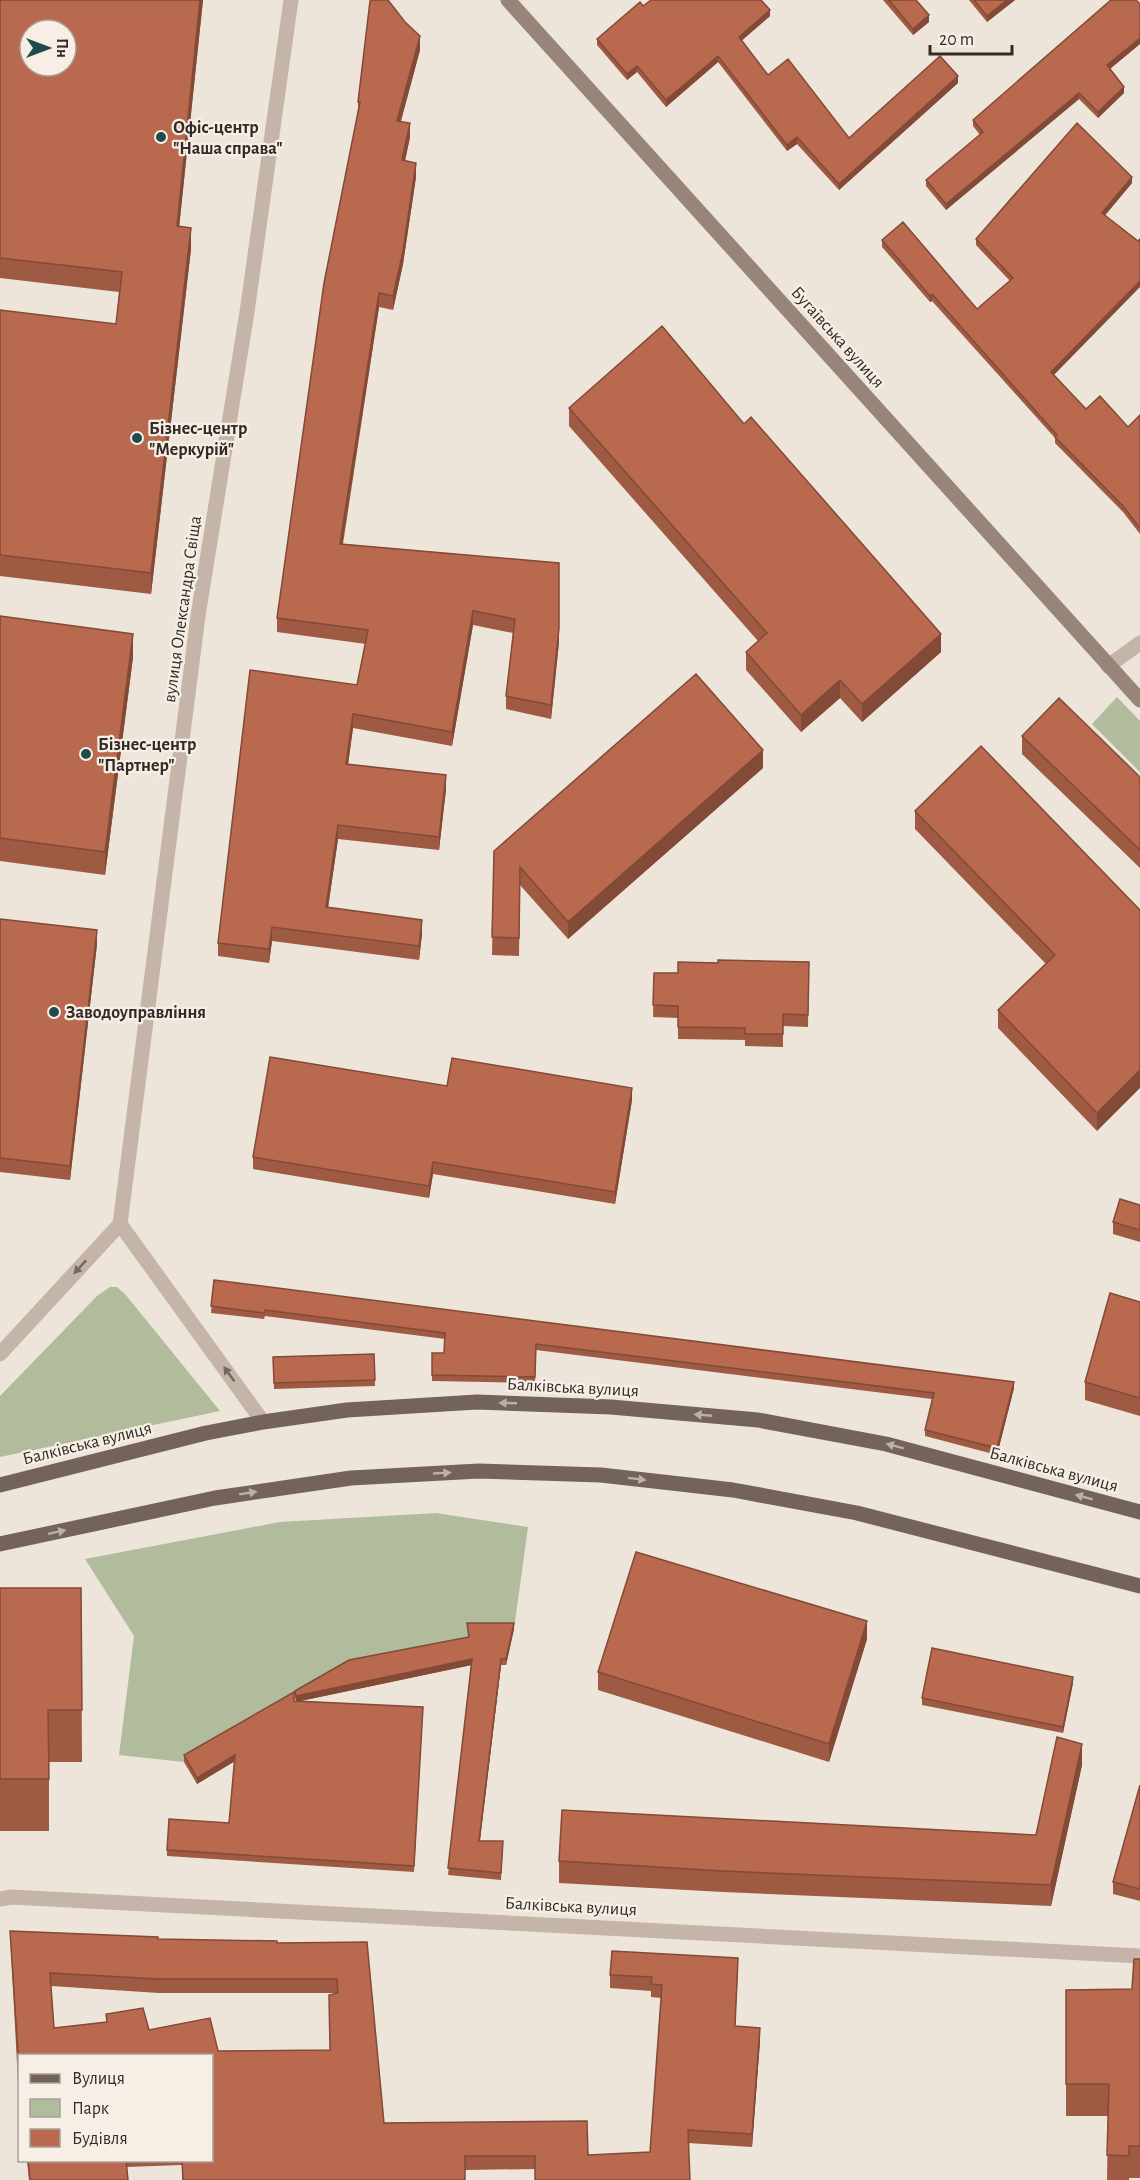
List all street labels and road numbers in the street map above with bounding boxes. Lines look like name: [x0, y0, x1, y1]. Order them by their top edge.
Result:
street label: Бугаївська вулиця: [787, 283, 887, 392]
street label: вулиця Олександра Свіща: [161, 515, 205, 704]
street label: Балківська вулиця: [506, 1376, 640, 1400]
street label: Балківська вулиця: [21, 1419, 154, 1469]
street label: Балківська вулиця: [987, 1444, 1120, 1496]
street label: Балківська вулиця: [504, 1895, 638, 1919]

